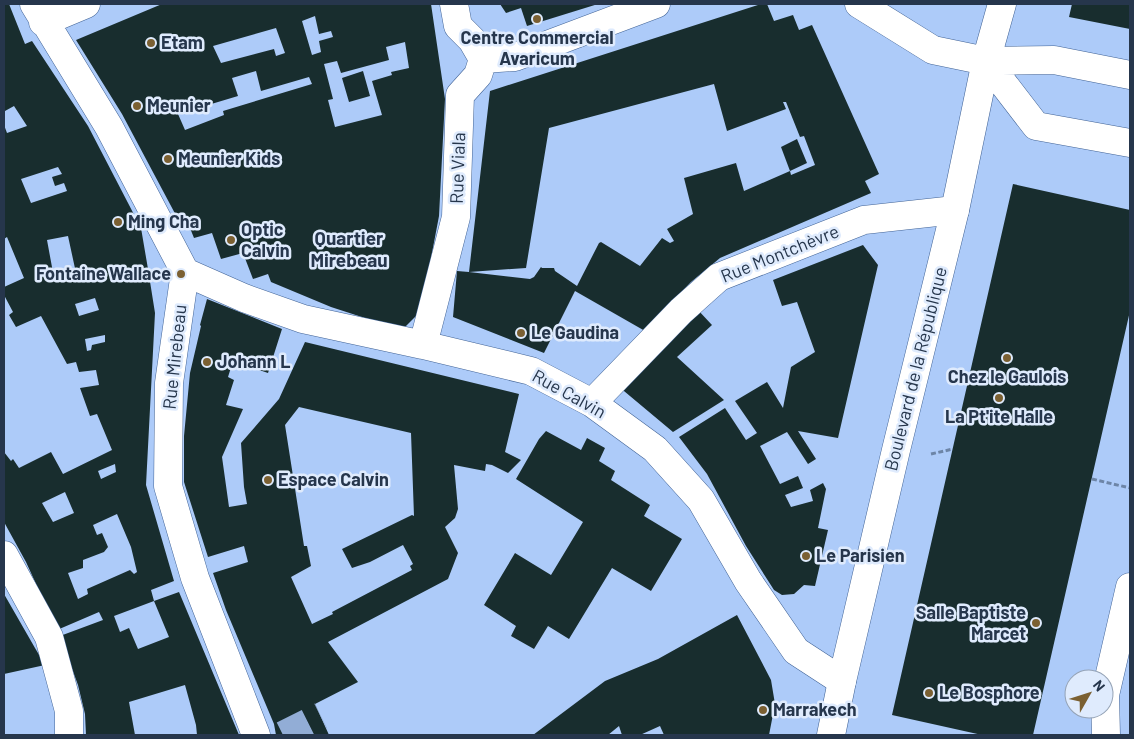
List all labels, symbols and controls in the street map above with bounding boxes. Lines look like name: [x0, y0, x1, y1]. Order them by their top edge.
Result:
marker: Centre Commercial Avaricum: [531, 13, 543, 25]
place label: Centre Commercial Avaricum: [460, 26, 614, 69]
place label: Etam: [161, 31, 203, 53]
marker: Etam: [145, 37, 157, 49]
place label: Meunier: [147, 94, 211, 116]
marker: Meunier: [131, 100, 143, 112]
street label: Rue Viala: [445, 132, 469, 204]
place label: Meunier Kids: [178, 147, 280, 169]
marker: Meunier Kids: [162, 153, 174, 165]
place label: Ming Cha: [128, 210, 199, 232]
marker: Ming Cha: [112, 216, 124, 228]
place label: Optic Calvin: [241, 218, 290, 261]
street label: Rue Montchèvre: [717, 219, 842, 287]
district label: Quartier Mirebeau: [310, 226, 388, 271]
marker: Optic Calvin: [225, 234, 237, 246]
place label: Fontaine Wallace: [36, 262, 171, 284]
street label: Boulevard de la République: [879, 264, 951, 473]
marker: Fontaine Wallace: [175, 268, 187, 280]
street label: Rue Mirebeau: [158, 303, 190, 410]
place label: Le Gaudina: [531, 321, 619, 343]
marker: Le Gaudina: [515, 327, 527, 339]
place label: Johann L: [217, 350, 290, 372]
marker: Chez le Gaulois: [1001, 352, 1013, 364]
marker: Johann L: [201, 356, 213, 368]
street label: Rue Calvin: [529, 364, 610, 422]
place label: Chez le Gaulois: [948, 365, 1066, 387]
marker: La Pt'ite Halle: [993, 392, 1005, 404]
place label: La Pt'ite Halle: [945, 405, 1053, 427]
place label: Espace Calvin: [278, 468, 389, 490]
marker: Espace Calvin: [262, 474, 274, 486]
place label: Le Parisien: [816, 544, 905, 566]
marker: Le Parisien: [800, 550, 812, 562]
place label: Salle Baptiste Marcet: [916, 601, 1026, 644]
marker: Salle Baptiste Marcet: [1030, 617, 1042, 629]
north arrow: [1064, 669, 1114, 719]
text: N: [1090, 677, 1109, 694]
place label: Le Bosphore: [939, 681, 1040, 703]
marker: Le Bosphore: [923, 687, 935, 699]
place label: Marrakech: [773, 698, 857, 720]
marker: Marrakech: [757, 704, 769, 716]

